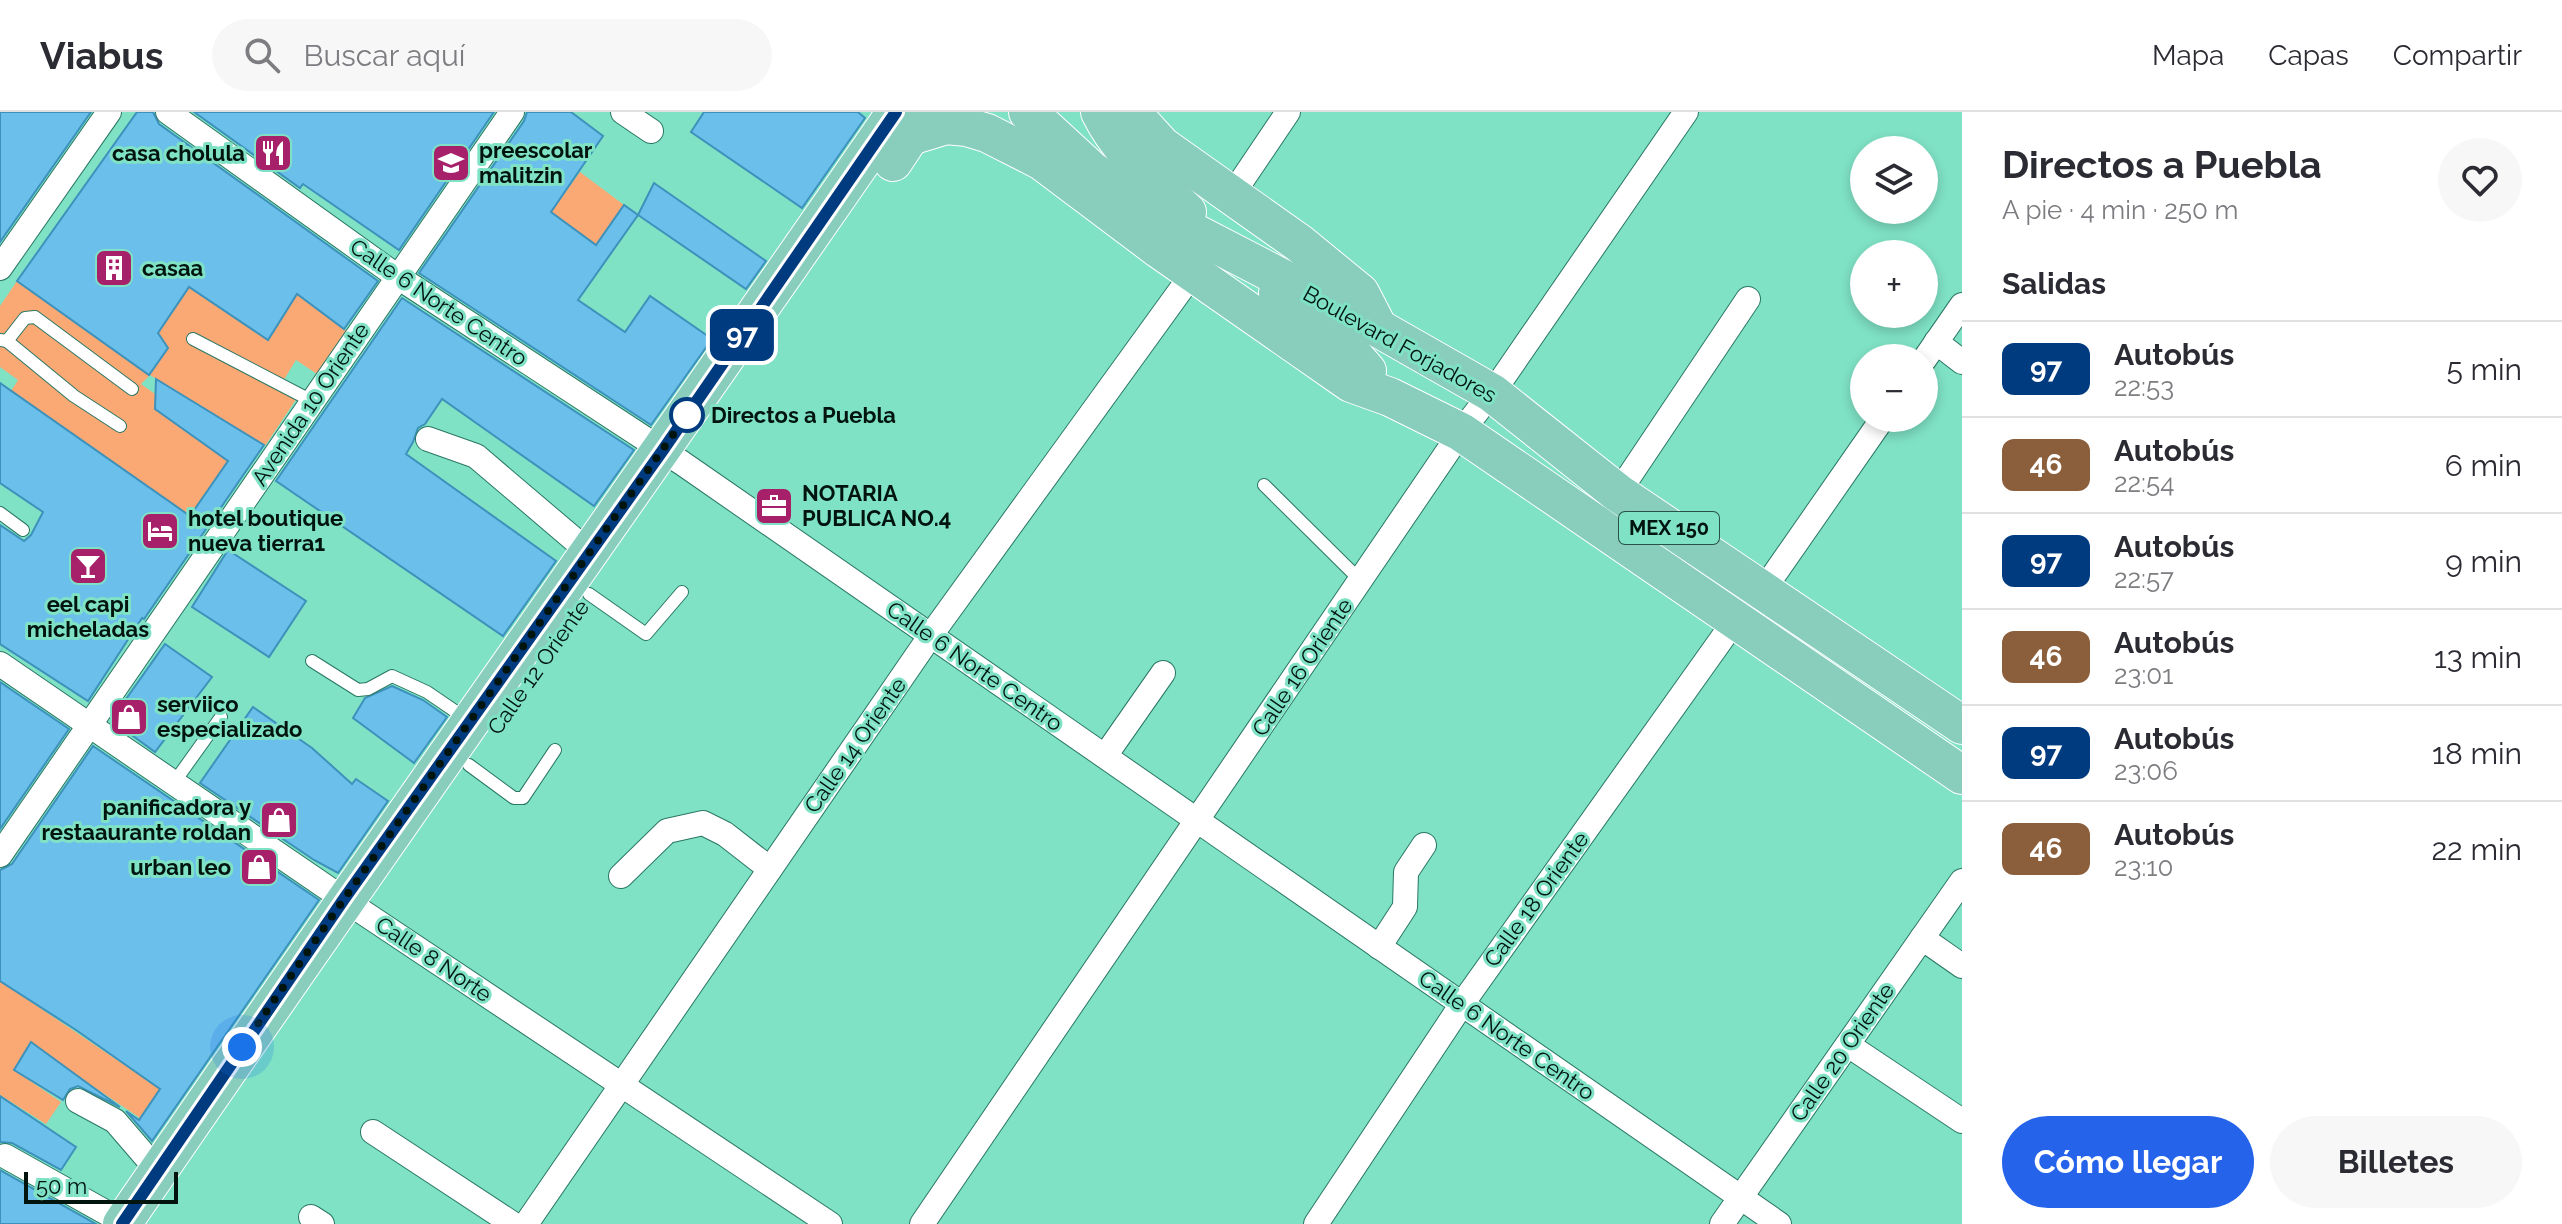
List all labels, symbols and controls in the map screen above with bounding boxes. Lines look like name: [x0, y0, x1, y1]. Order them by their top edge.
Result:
search box: [212, 19, 772, 91]
text: Viabus: [40, 33, 164, 78]
icon: search: [240, 33, 284, 77]
text: Buscar aquí: [304, 38, 465, 73]
text: Mapa: [2152, 39, 2224, 72]
text: Capas: [2268, 39, 2349, 72]
text: Compartir: [2393, 39, 2522, 72]
restaurant icon: casa cholula: [252, 132, 294, 174]
map controls: [1850, 136, 1938, 432]
button: layers: [1850, 136, 1938, 224]
place label: preescolar malitzin: [479, 137, 593, 188]
button: heart: [2438, 138, 2522, 222]
place label: casa cholula: [112, 140, 245, 166]
school or university icon: preescolar malitzin: [430, 142, 472, 184]
text: Directos a Puebla: [2002, 142, 2322, 187]
text: A pie · 4 min · 250 m: [2002, 195, 2238, 225]
street label: Calle 6 Norte Centro: [345, 233, 533, 371]
button: +: [1850, 240, 1938, 328]
building icon: casaa: [93, 247, 135, 289]
place label: casaa: [142, 255, 203, 281]
text: Salidas: [2002, 266, 2106, 301]
street label: Boulevard Forjadores: [1299, 280, 1501, 408]
line badge: 97: [706, 309, 778, 361]
street label: Avenida 10 Oriente: [246, 318, 374, 490]
text: 97: [726, 318, 758, 351]
text: Autobús: [2114, 337, 2234, 372]
button: −: [1850, 344, 1938, 432]
text: 97: [2030, 352, 2062, 385]
text: 5 min: [2446, 352, 2522, 387]
text: 22:53: [2114, 372, 2174, 402]
marker: Directos a Puebla: [670, 398, 704, 432]
place label: Directos a Puebla: [711, 402, 896, 428]
text: Autobús: [2114, 433, 2234, 468]
text: 46: [2030, 448, 2062, 481]
text: 6 min: [2445, 448, 2522, 483]
text: 22:54: [2114, 468, 2174, 498]
place label: NOTARIA PUBLICA NO.4: [802, 480, 951, 531]
office icon: NOTARIA PUBLICA NO.4: [753, 485, 795, 527]
place label: hotel boutique nueva tierra1: [188, 505, 343, 556]
hotel icon: hotel boutique nueva tierra1: [139, 510, 181, 552]
road number: MEX 150: [1619, 512, 1719, 544]
text: Autobús: [2114, 529, 2234, 564]
text: 97: [2030, 544, 2062, 577]
text: 9 min: [2445, 544, 2522, 579]
bar icon: eel capi micheladas: [67, 545, 109, 587]
text: 22:57: [2114, 564, 2174, 594]
place label: eel capi micheladas: [27, 591, 149, 642]
street label: Calle 16 Oriente: [1246, 593, 1358, 741]
street label: Calle 12 Oriente: [482, 594, 594, 739]
street label: Calle 6 Norte Centro: [882, 596, 1068, 736]
text: Autobús: [2114, 625, 2234, 660]
text: 46: [2030, 640, 2062, 673]
text: 13 min: [2434, 640, 2522, 675]
text: 23:01: [2114, 660, 2173, 690]
street label: Calle 14 Oriente: [799, 672, 911, 818]
place label: serviico especializado: [157, 691, 302, 742]
shop icon: serviico especializado: [108, 696, 150, 738]
text: Autobús: [2114, 721, 2234, 756]
text: 97: [2030, 736, 2062, 769]
text: 18 min: [2432, 736, 2522, 771]
text: 23:06: [2114, 756, 2178, 786]
place label: panificadora y restaaurante roldan: [41, 794, 251, 845]
shop icon: panificadora y restaaurante roldan: [258, 799, 300, 841]
text: Autobús: [2114, 817, 2234, 852]
street label: Calle 18 Oriente: [1478, 826, 1594, 972]
text: 46: [2030, 832, 2062, 865]
text: 22 min: [2431, 832, 2522, 867]
shop icon: urban leo: [238, 846, 280, 888]
text: 23:10: [2114, 852, 2173, 882]
place label: urban leo: [130, 854, 231, 880]
street label: Calle 8 Norte: [371, 911, 497, 1007]
street label: Calle 6 Norte Centro: [1414, 965, 1600, 1105]
street label: Calle 20 Oriente: [1785, 978, 1899, 1126]
your location: [222, 1027, 262, 1067]
button: Cómo llegar: [2002, 1116, 2254, 1208]
button: Billetes: [2270, 1116, 2522, 1208]
scale bar: [24, 1168, 178, 1204]
text: 50 m: [36, 1173, 87, 1199]

